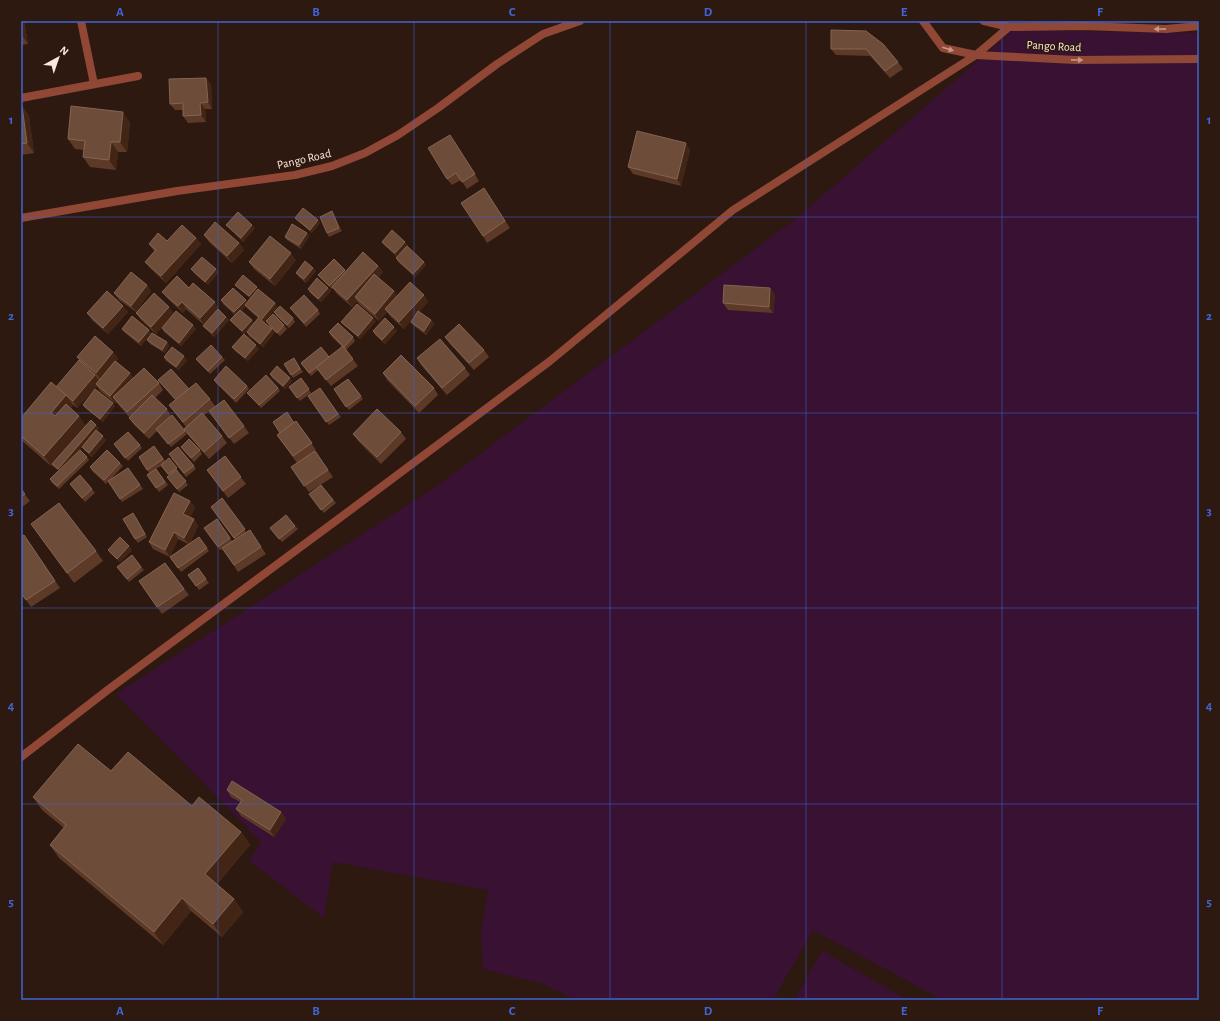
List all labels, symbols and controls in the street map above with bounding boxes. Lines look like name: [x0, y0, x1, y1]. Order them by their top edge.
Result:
text: A: [116, 6, 124, 19]
text: B: [312, 6, 320, 19]
text: C: [509, 6, 516, 19]
text: D: [704, 6, 713, 19]
text: E: [901, 6, 908, 19]
text: F: [1097, 6, 1104, 19]
one-way arrow: [1153, 26, 1166, 32]
north arrow: [38, 38, 78, 78]
street label: Pango Road: [1026, 39, 1082, 53]
text: N: [58, 44, 71, 57]
one-way arrow: [943, 46, 955, 52]
one-way arrow: [1071, 57, 1084, 63]
text: 1: [9, 114, 13, 127]
text: 1: [1207, 114, 1211, 127]
street label: Pango Road: [276, 147, 332, 171]
text: 2: [8, 310, 14, 323]
text: 2: [1206, 310, 1212, 323]
text: 3: [8, 505, 14, 518]
text: 3: [1206, 505, 1212, 518]
text: 4: [8, 700, 15, 713]
text: 4: [1206, 700, 1213, 713]
text: 5: [8, 896, 14, 909]
text: 5: [1206, 896, 1212, 909]
text: A: [116, 1005, 124, 1018]
text: B: [312, 1005, 320, 1018]
text: C: [509, 1005, 516, 1018]
text: D: [704, 1005, 713, 1018]
text: E: [901, 1005, 908, 1018]
text: F: [1097, 1005, 1104, 1018]

